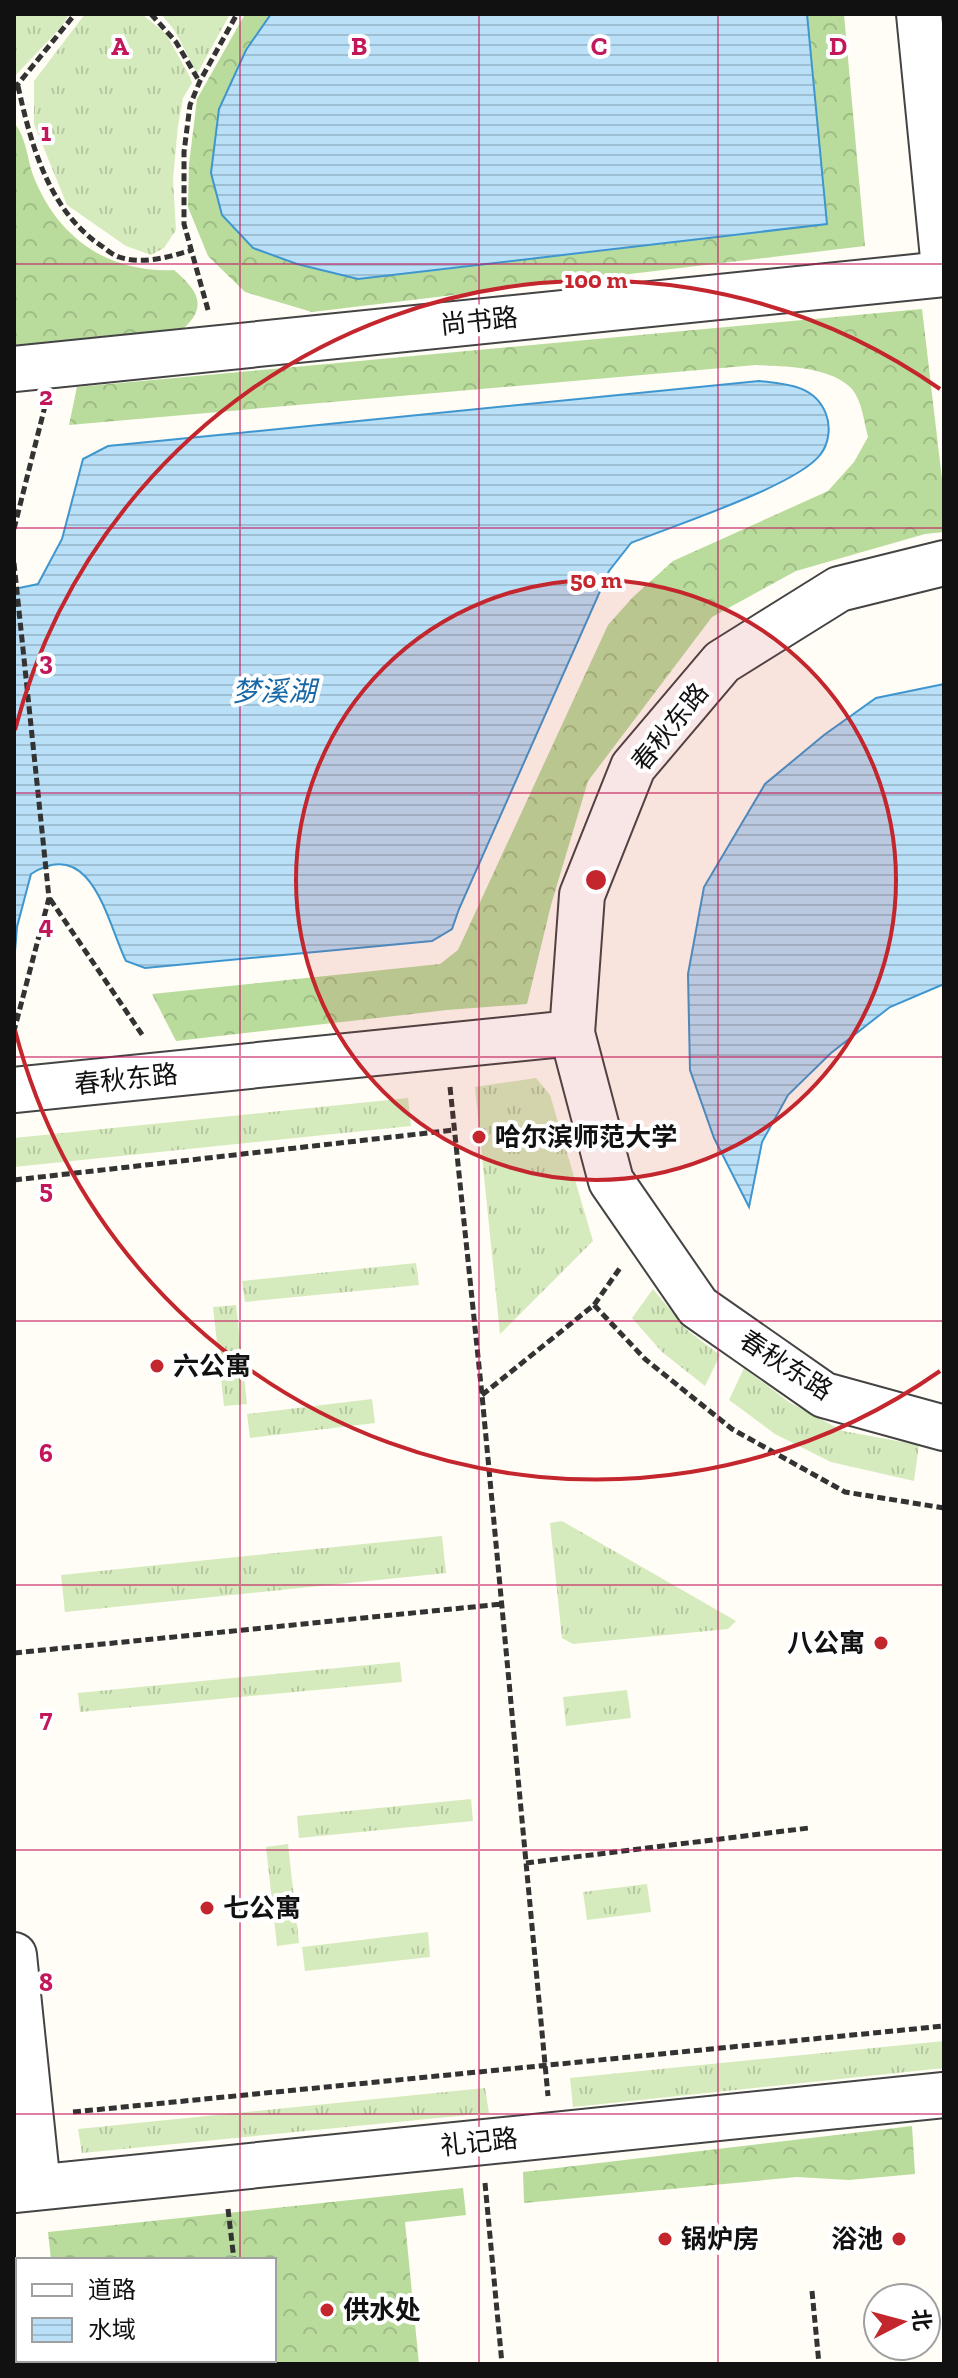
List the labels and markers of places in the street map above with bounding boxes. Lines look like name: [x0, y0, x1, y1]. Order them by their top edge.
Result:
centre of rings: [582, 866, 610, 894]
place label: 哈尔滨师范大学: [495, 1121, 677, 1153]
marker: 哈尔滨师范大学: [470, 1128, 488, 1146]
place label: 六公寓: [173, 1350, 251, 1382]
marker: 六公寓: [148, 1357, 166, 1375]
place label: 八公寓: [787, 1627, 865, 1659]
marker: 八公寓: [872, 1634, 890, 1652]
place label: 七公寓: [223, 1892, 301, 1924]
marker: 七公寓: [198, 1899, 216, 1917]
place label: 锅炉房: [681, 2223, 759, 2255]
place label: 浴池: [831, 2223, 883, 2255]
marker: 锅炉房: [656, 2230, 674, 2248]
marker: 浴池: [890, 2230, 908, 2248]
place label: 供水处: [343, 2294, 421, 2326]
marker: 供水处: [318, 2301, 336, 2319]

